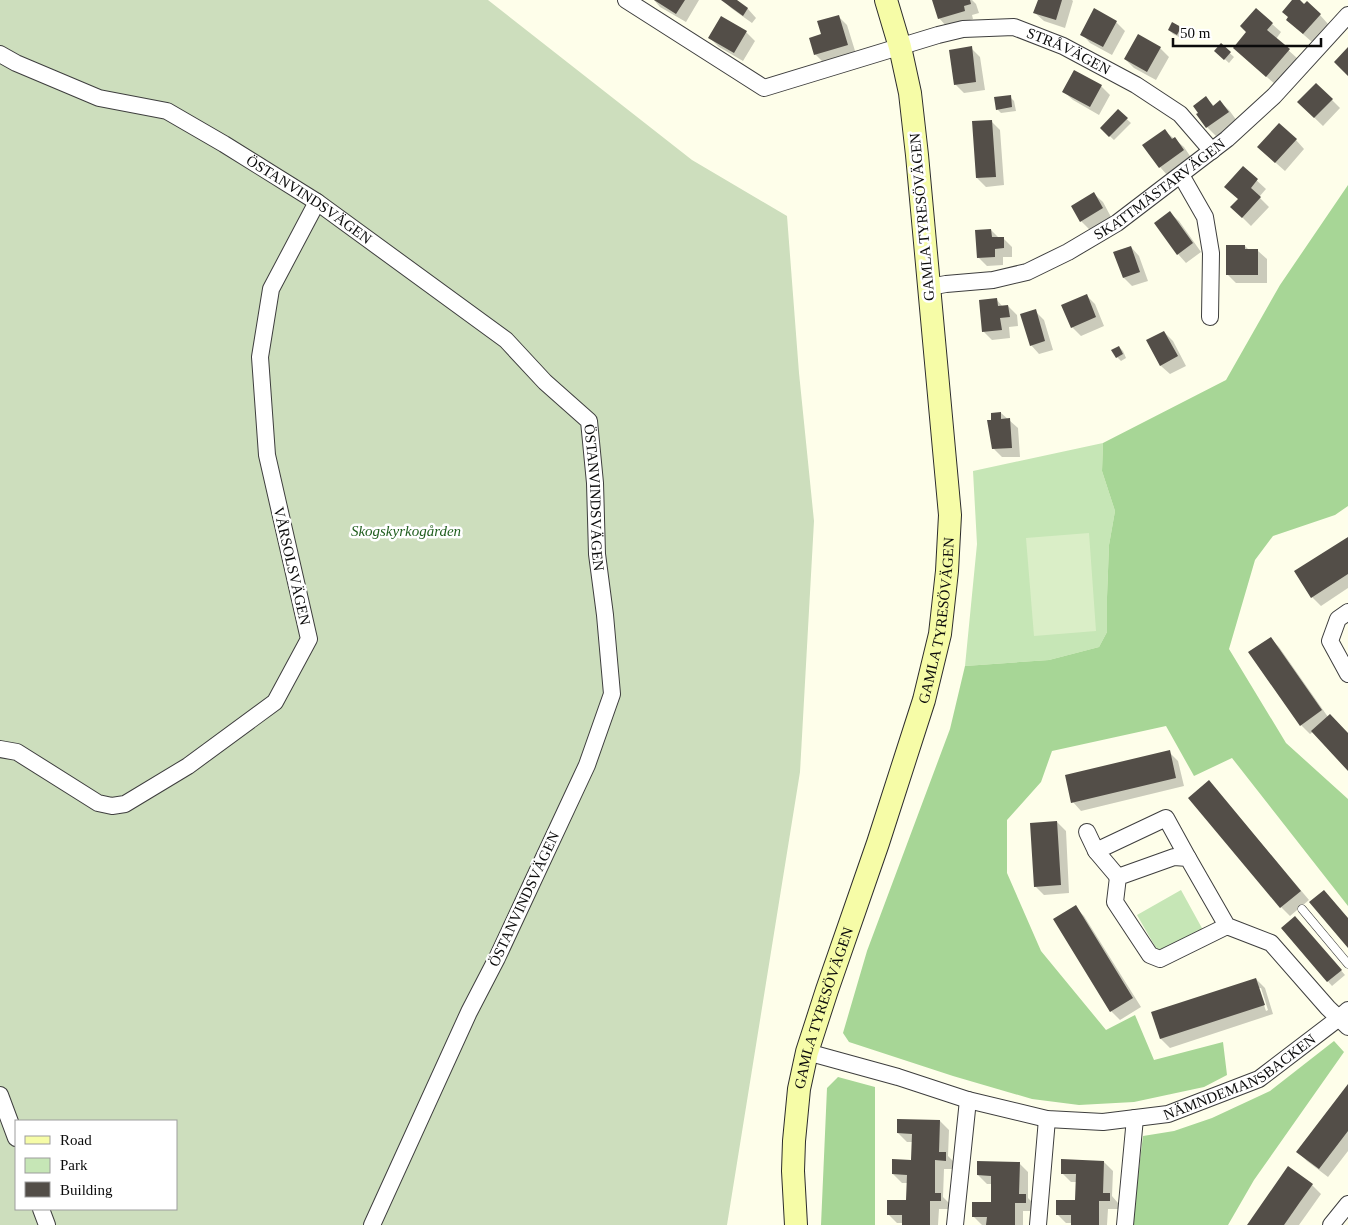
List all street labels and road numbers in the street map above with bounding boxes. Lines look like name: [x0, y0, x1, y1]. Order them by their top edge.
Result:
street label: STRÅVÄGEN: [1024, 25, 1113, 78]
street label: GAMLA TYRESÖVÄGEN: [907, 132, 937, 302]
street label: SKATTMÄSTARVÄGEN: [1091, 135, 1228, 243]
street label: ÖSTANVINDSVÄGEN: [243, 152, 375, 247]
street label: ÖSTANVINDSVÄGEN: [581, 423, 607, 572]
street label: VÅRSOLSVÄGEN: [271, 505, 313, 627]
street label: GAMLA TYRESÖVÄGEN: [915, 537, 957, 705]
street label: ÖSTANVINDSVÄGEN: [486, 829, 562, 969]
street label: GAMLA TYRESÖVÄGEN: [791, 925, 856, 1090]
street label: NÄMNDEMANSBACKEN: [1161, 1031, 1319, 1123]

